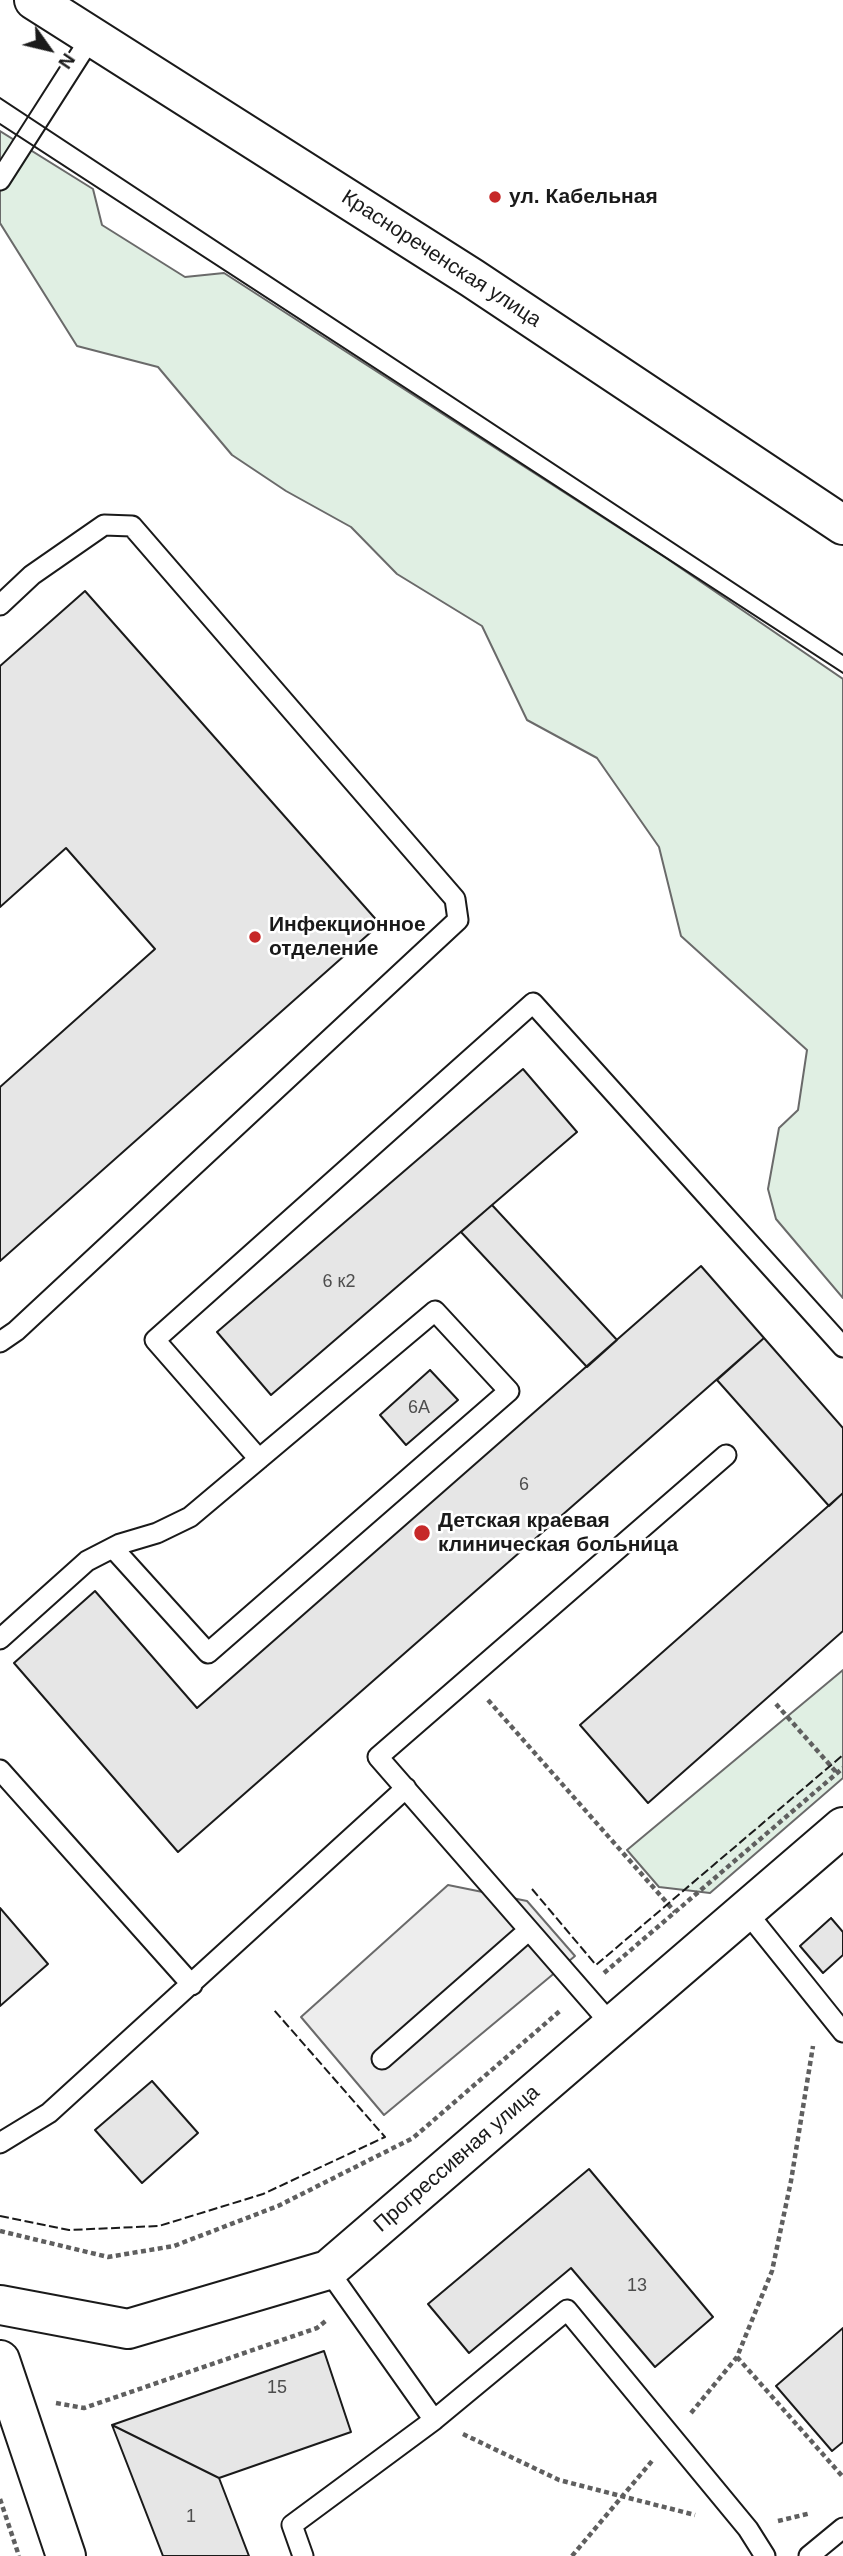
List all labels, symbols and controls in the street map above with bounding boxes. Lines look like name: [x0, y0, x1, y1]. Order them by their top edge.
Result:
north arrow: [14, 14, 84, 84]
text: N: [54, 49, 79, 73]
place label: ул. Кабельная: [509, 184, 658, 210]
street label: Краснореченская улица: [336, 185, 546, 333]
marker: ул. Кабельная: [487, 189, 503, 205]
place label: Инфекционное отделение: [269, 912, 426, 962]
marker: Инфекционное отделение: [247, 929, 263, 945]
house number: 6 к2: [323, 1271, 355, 1293]
house number: 6А: [408, 1397, 430, 1419]
house number: 6: [519, 1474, 529, 1496]
place label: Детская краевая клиническая больница: [438, 1508, 678, 1558]
marker: Детская краевая клиническая больница: [412, 1523, 432, 1543]
street label: Прогрессивная улица: [369, 2080, 545, 2238]
house number: 13: [627, 2275, 647, 2297]
house number: 15: [267, 2377, 287, 2399]
house number: 1: [186, 2506, 196, 2528]

